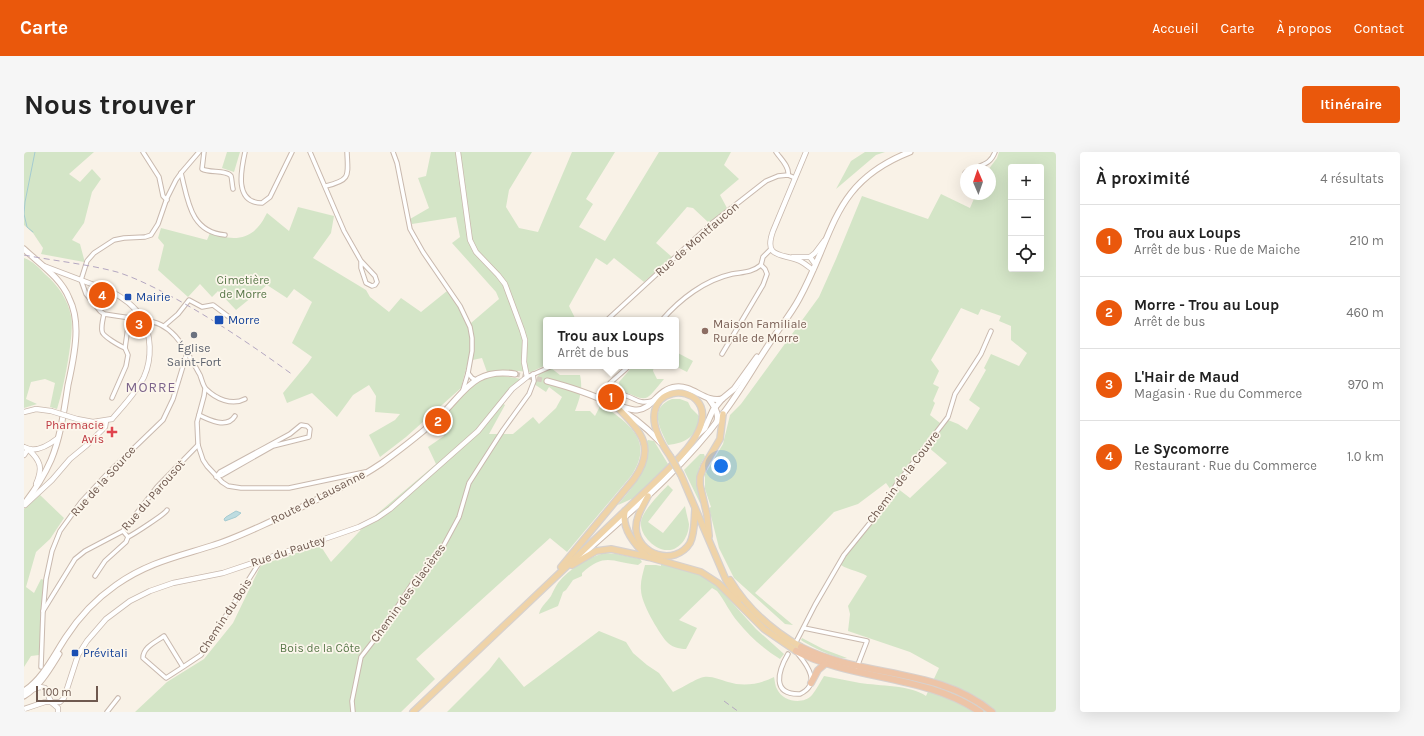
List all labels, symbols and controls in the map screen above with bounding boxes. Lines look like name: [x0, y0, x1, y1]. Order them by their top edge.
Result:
text: Carte: [20, 17, 68, 39]
text: Accueil: [1152, 20, 1199, 37]
text: Carte: [1221, 20, 1254, 37]
text: À propos: [1276, 20, 1332, 37]
text: Contact: [1354, 20, 1404, 37]
button: Itinéraire: [1302, 86, 1400, 123]
text: Nous trouver: [24, 88, 195, 121]
north arrow: [960, 164, 996, 200]
map controls: [1008, 164, 1044, 272]
button: +: [1008, 164, 1044, 200]
text: À proximité: [1096, 168, 1190, 188]
text: 4 résultats: [1320, 171, 1384, 186]
street label: Rue de Montfaucon: [652, 199, 742, 279]
button: −: [1008, 200, 1044, 236]
text: Trou aux Loups: [1134, 224, 1241, 242]
text: 1: [1107, 233, 1111, 248]
text: 210 m: [1349, 233, 1384, 248]
button: locate: [1008, 236, 1044, 272]
text: Arrêt de bus · Rue de Maiche: [1134, 242, 1300, 257]
park label: Cimetière de Morre: [216, 273, 270, 301]
pin: 4: [89, 280, 115, 310]
place label: Mairie: [136, 290, 170, 304]
marker: Mairie: [123, 292, 133, 302]
text: Morre - Trou au Loup: [1134, 296, 1279, 314]
text: 2: [1105, 305, 1113, 320]
text: 460 m: [1346, 305, 1384, 320]
pin: 3: [126, 309, 152, 339]
place label: Morre: [228, 313, 260, 327]
marker: Morre: [213, 314, 225, 326]
text: Arrêt de bus: [1134, 314, 1205, 329]
popup: [543, 317, 679, 369]
place label: Maison Familiale Rurale de Morre: [713, 317, 807, 345]
marker: Maison Familiale Rurale de Morre: [700, 326, 710, 336]
text: Trou aux Loups: [558, 327, 664, 345]
marker: Église Saint-Fort: [189, 330, 199, 340]
place label: Église Saint-Fort: [167, 340, 222, 369]
text: Arrêt de bus: [558, 345, 629, 360]
text: L'Hair de Maud: [1134, 368, 1240, 386]
text: 3: [1105, 377, 1113, 392]
text: 970 m: [1347, 377, 1384, 392]
district label: MORRE: [126, 379, 176, 396]
pin: 1: [598, 382, 624, 412]
text: Magasin · Rue du Commerce: [1134, 386, 1302, 401]
pin: 2: [425, 406, 451, 436]
place label: Pharmacie Avis: [45, 418, 104, 446]
marker: Pharmacie Avis: [107, 427, 117, 437]
street label: Chemin de la Couvre: [864, 428, 942, 526]
text: Le Sycomorre: [1134, 440, 1229, 458]
street label: Rue de la Source: [68, 443, 138, 519]
text: 4: [1105, 449, 1113, 464]
text: 1.0 km: [1347, 449, 1384, 464]
street label: Rue du Parousot: [118, 456, 188, 533]
your location: [711, 456, 731, 476]
text: Restaurant · Rue du Commerce: [1134, 458, 1317, 473]
street label: Route de Lausanne: [269, 467, 367, 527]
street label: Rue du Pautey: [249, 532, 327, 570]
street label: Chemin des Glacières: [368, 541, 448, 645]
street label: Chemin du Bois: [195, 576, 255, 656]
park label: Bois de la Côte: [280, 641, 360, 655]
place label: Prévitali: [83, 646, 128, 660]
marker: Prévitali: [70, 648, 80, 658]
scale bar: [36, 684, 98, 703]
text: 100 m: [42, 686, 72, 699]

